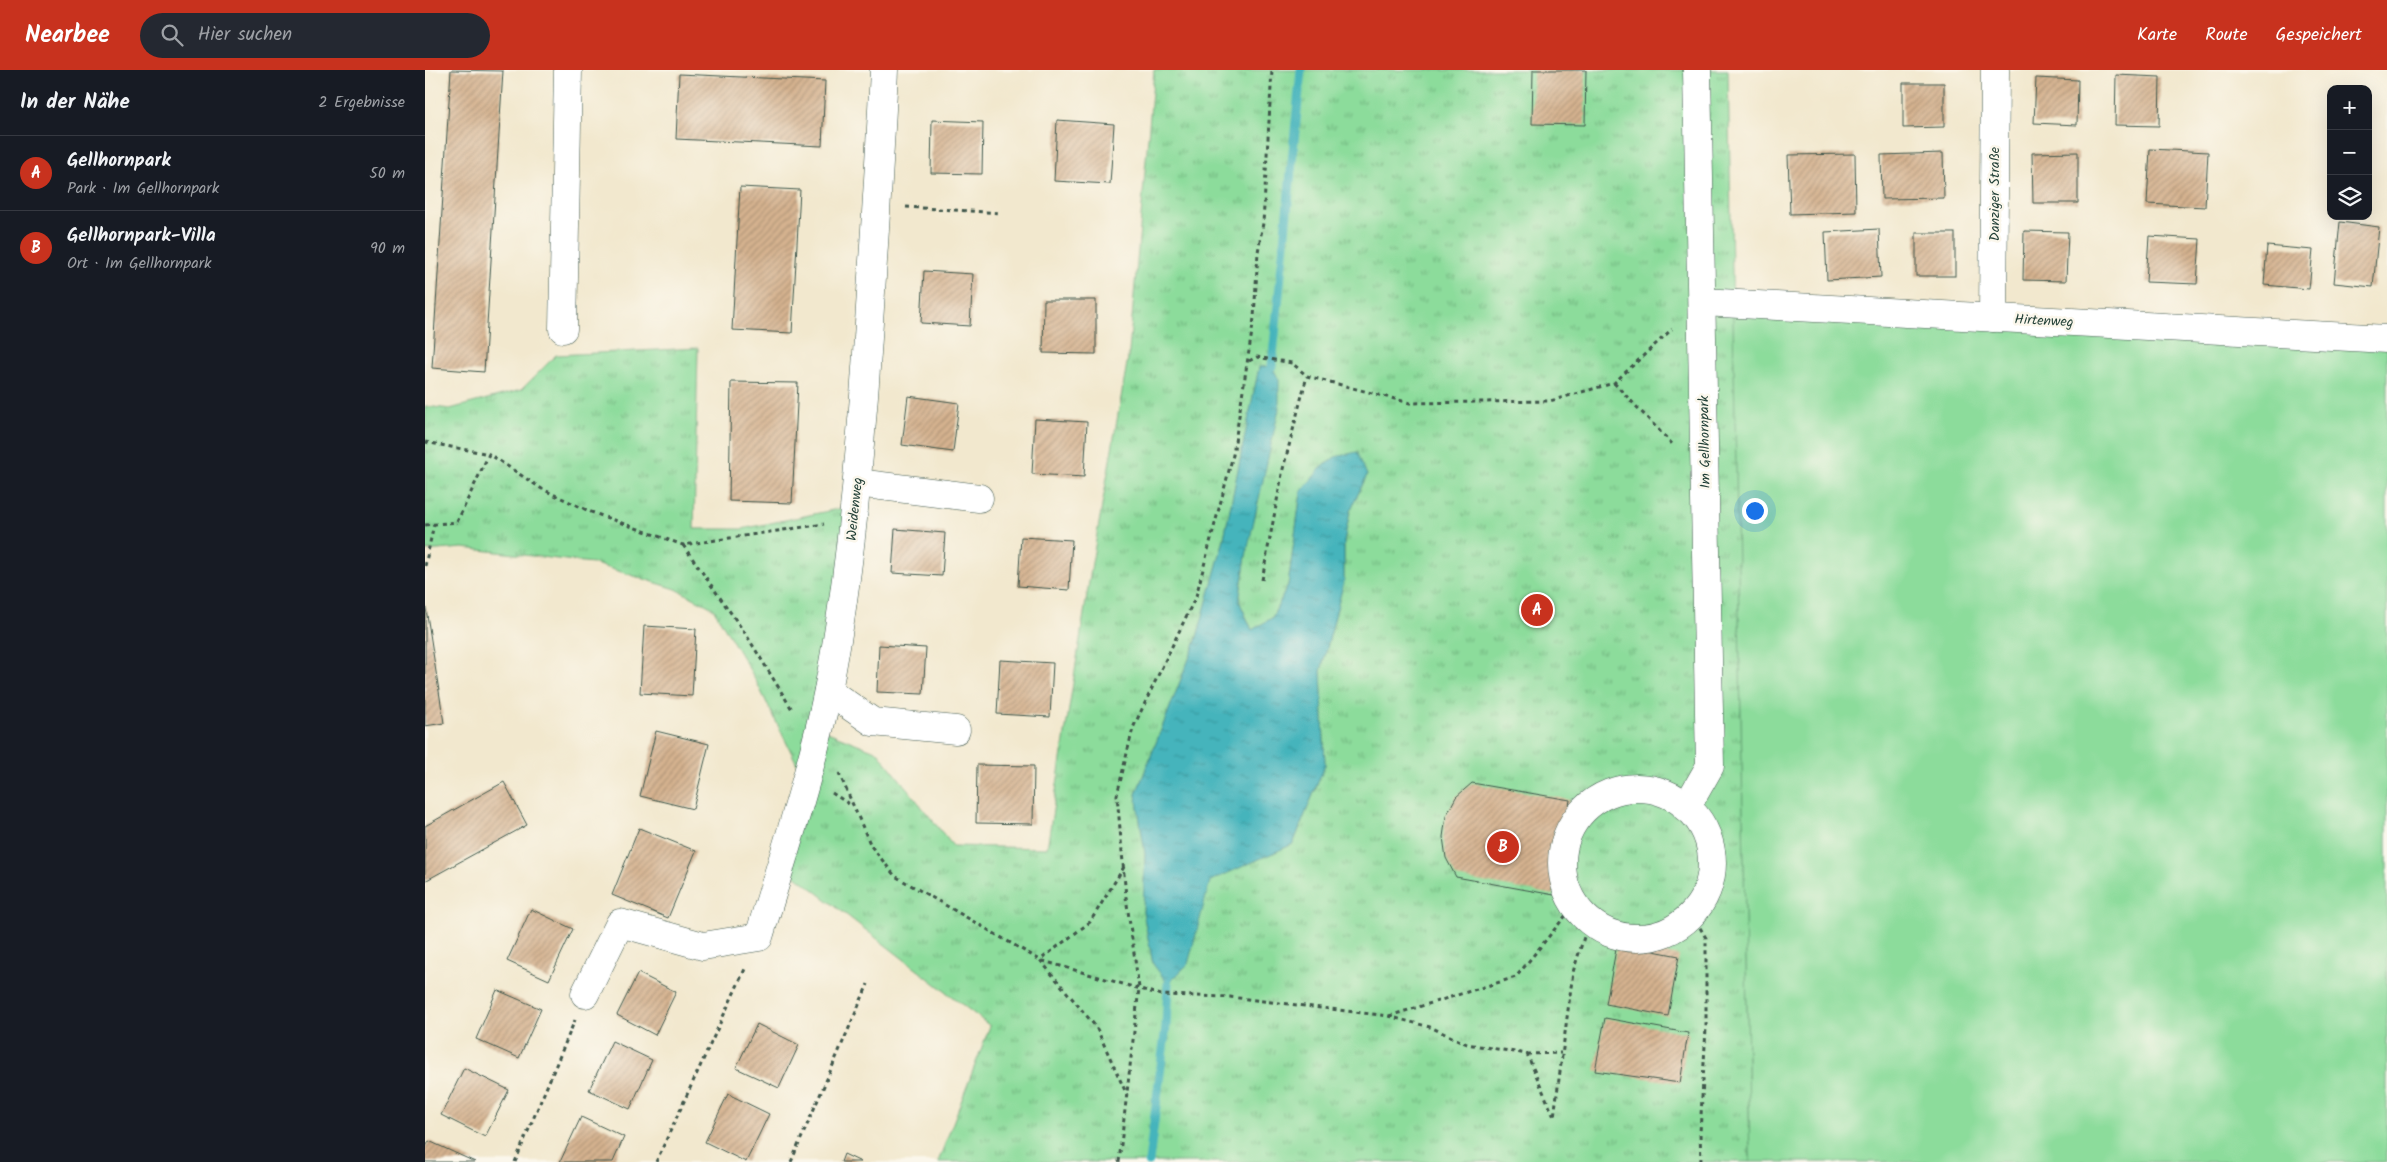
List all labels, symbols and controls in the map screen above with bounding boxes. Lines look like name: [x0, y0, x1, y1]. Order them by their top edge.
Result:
search box: [140, 13, 490, 58]
text: Nearbee: [25, 16, 110, 55]
text: Hier suchen: [198, 20, 292, 50]
icon: search: [158, 21, 186, 49]
text: Karte: [2137, 21, 2177, 50]
text: Route: [2205, 21, 2248, 50]
text: Gespeichert: [2276, 21, 2362, 50]
map controls: [2327, 85, 2372, 220]
button: +: [2327, 85, 2372, 130]
text: In der Nähe: [20, 86, 130, 119]
text: 2 Ergebnisse: [318, 90, 405, 115]
button: −: [2327, 130, 2372, 175]
text: Gellhornpark: [67, 146, 171, 176]
street label: Danziger Straße: [1984, 146, 2006, 241]
text: A: [31, 161, 41, 186]
text: 50 m: [369, 161, 405, 186]
button: layers: [2327, 175, 2372, 220]
text: Park · Im Gellhornpark: [67, 176, 219, 201]
text: Gellhornpark-Villa: [67, 221, 216, 251]
text: B: [31, 236, 41, 261]
text: 90 m: [370, 236, 405, 261]
text: Ort · Im Gellhornpark: [67, 251, 211, 276]
street label: Hirtenweg: [2014, 308, 2074, 334]
street label: Im Gellhornpark: [1693, 395, 1717, 489]
street label: Weidenweg: [841, 476, 869, 542]
your location: [1742, 498, 1768, 524]
pin: A: [1521, 591, 1553, 629]
pin: B: [1487, 828, 1519, 866]

